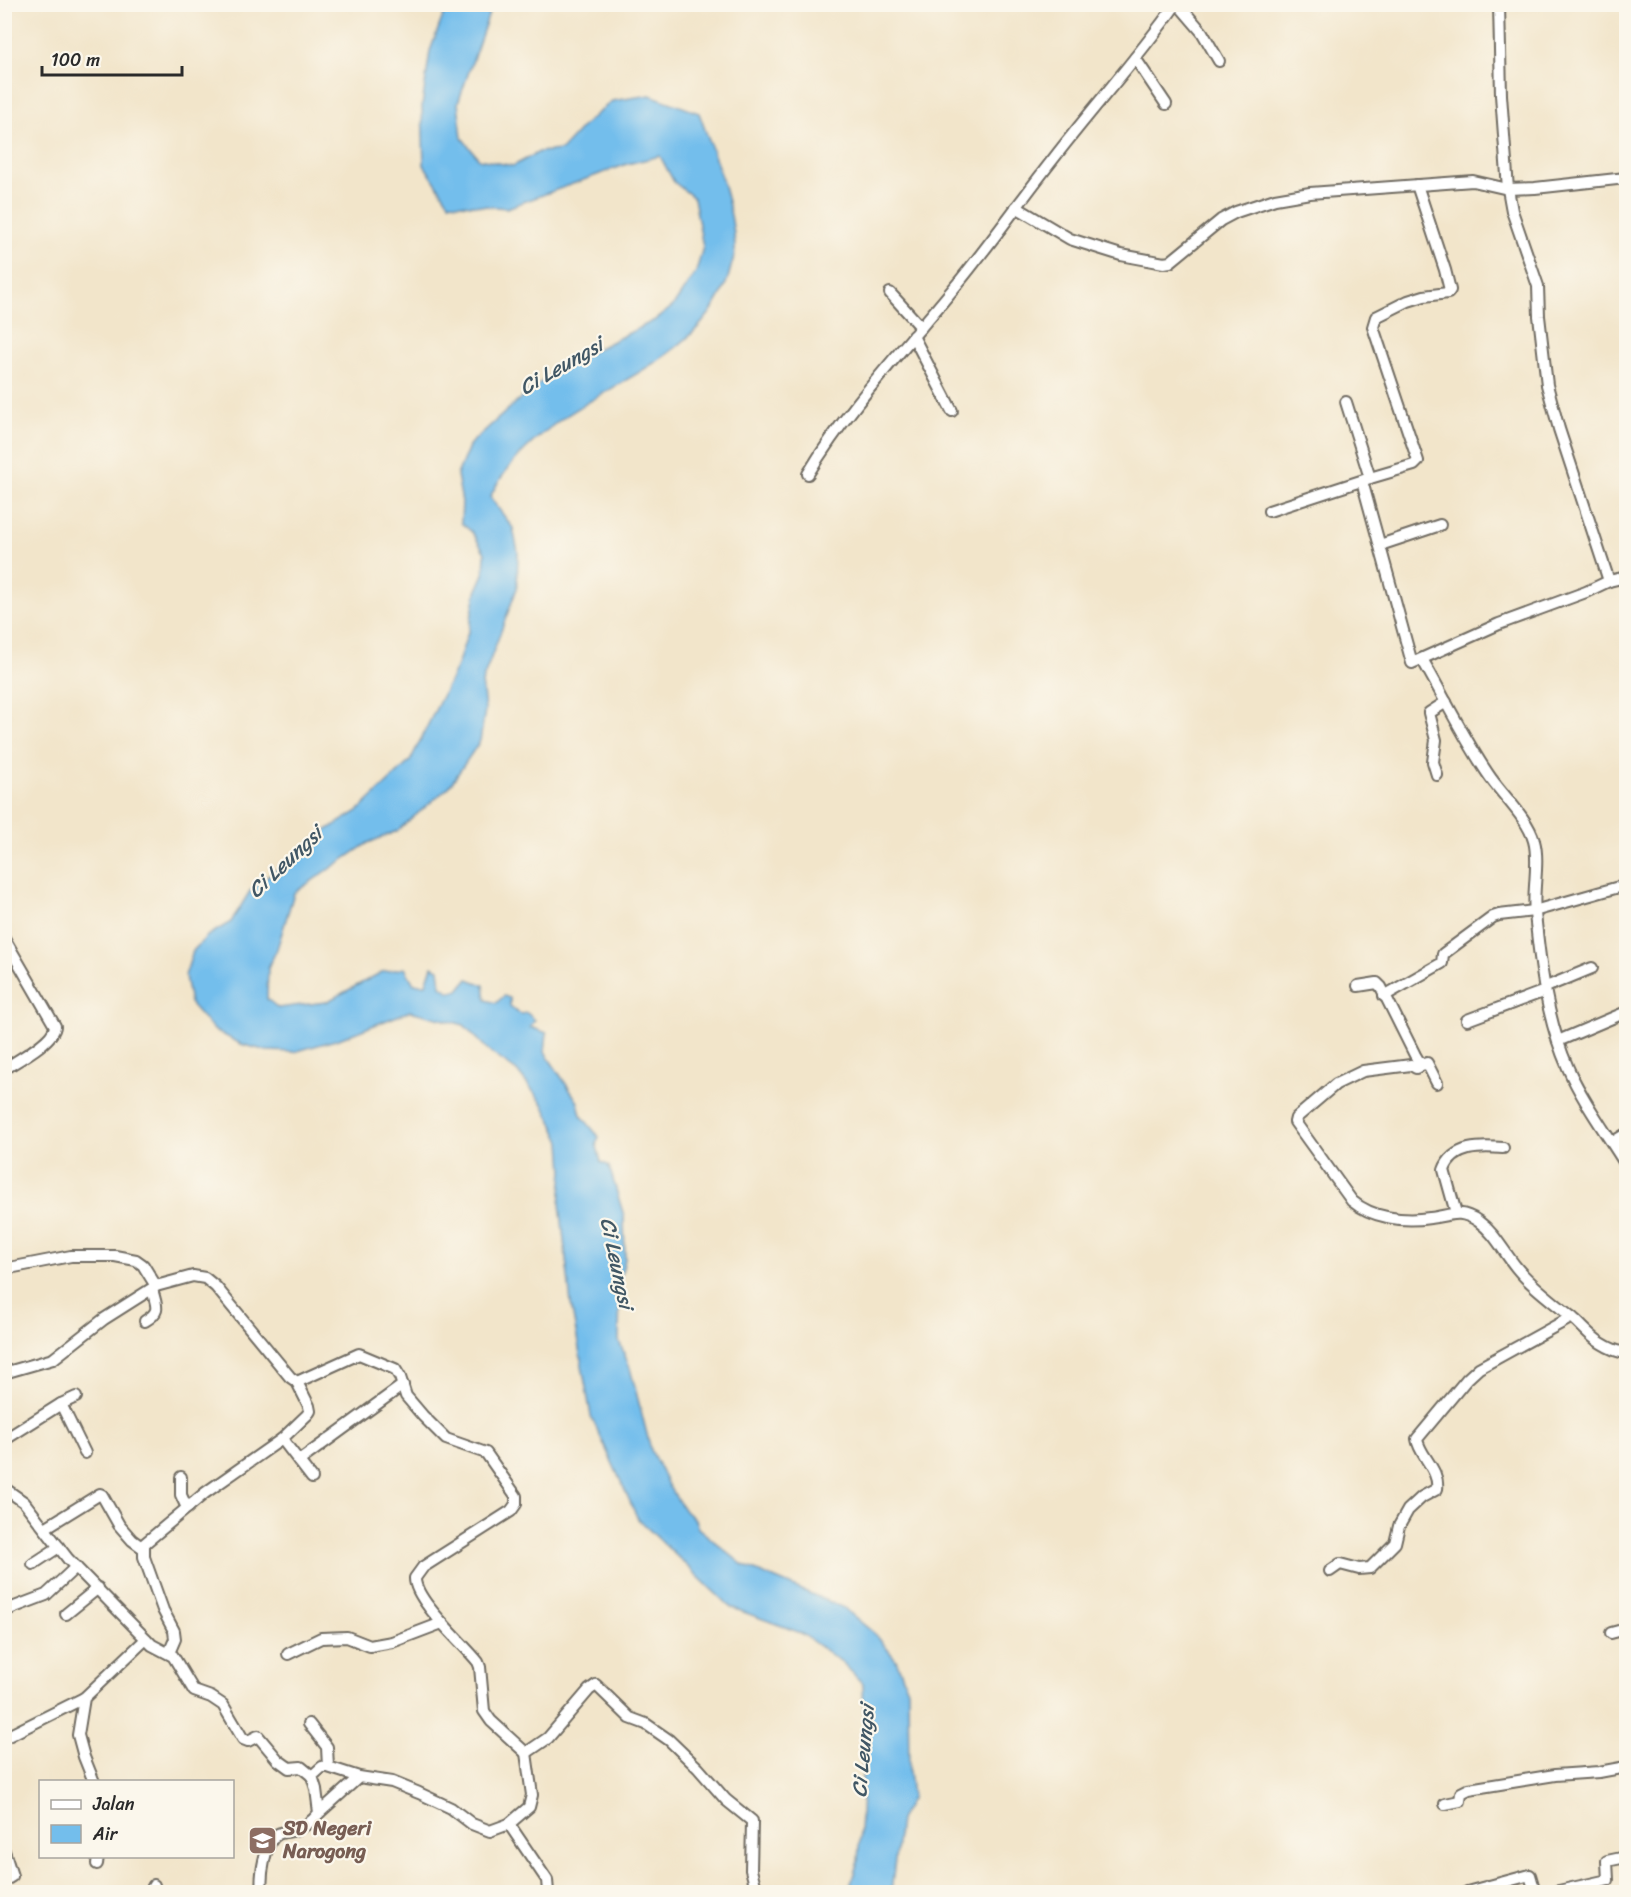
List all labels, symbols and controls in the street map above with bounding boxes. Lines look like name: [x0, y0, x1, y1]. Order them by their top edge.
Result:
scale bar: [42, 39, 182, 77]
text: 100 m: [51, 44, 100, 76]
water label: Ci Leungsi: [511, 324, 614, 406]
water label: Ci Leungsi: [238, 814, 335, 907]
water label: Ci Leungsi: [589, 1214, 646, 1316]
water label: Ci Leungsi: [840, 1699, 886, 1799]
legend: [39, 1780, 234, 1858]
text: Jalan: [92, 1788, 135, 1820]
place label: SD Negeri Narogong: [282, 1811, 373, 1869]
text: Air: [92, 1818, 119, 1850]
school or university icon: SD Negeri Narogong: [246, 1824, 278, 1856]

